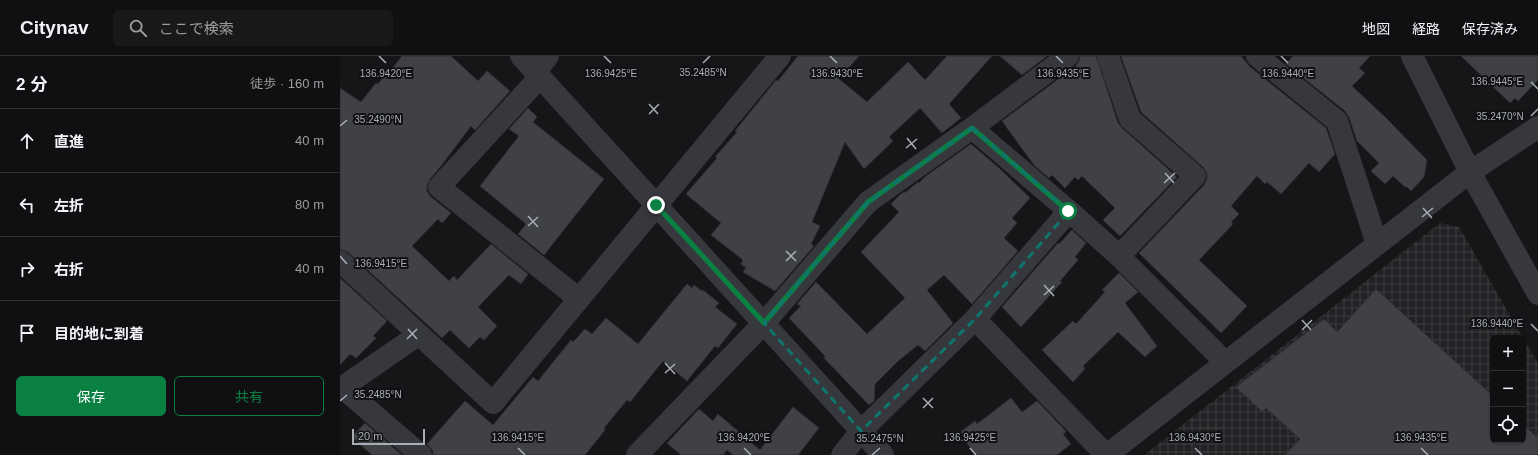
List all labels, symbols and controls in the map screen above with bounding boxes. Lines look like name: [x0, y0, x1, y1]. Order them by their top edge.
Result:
search box: [113, 10, 393, 46]
text: Citynav: [20, 17, 89, 38]
icon: search: [127, 17, 149, 39]
text: ここで検索: [159, 20, 234, 37]
text: 地図: [1362, 21, 1390, 37]
text: 経路: [1412, 21, 1440, 37]
text: 保存済み: [1462, 21, 1518, 37]
text: 35.2485°N: [679, 67, 727, 78]
text: 136.9420°E: [360, 68, 413, 79]
text: 136.9425°E: [585, 68, 638, 79]
text: 136.9430°E: [811, 68, 864, 79]
text: 136.9435°E: [1037, 68, 1090, 79]
text: 136.9440°E: [1262, 68, 1315, 79]
text: 2 分: [16, 75, 47, 94]
text: 徒歩 · 160 m: [250, 76, 324, 91]
text: 136.9445°E: [1471, 76, 1524, 87]
text: 35.2470°N: [1476, 111, 1524, 122]
text: 35.2490°N: [354, 114, 402, 125]
icon: ahead: [16, 130, 38, 152]
text: 直進: [54, 133, 84, 150]
text: 40 m: [295, 133, 324, 148]
icon: left: [16, 194, 38, 216]
route end: [647, 196, 665, 214]
text: 左折: [54, 197, 84, 214]
text: 80 m: [295, 197, 324, 212]
route start: [1059, 202, 1077, 220]
icon: right: [16, 258, 38, 280]
text: 136.9415°E: [355, 258, 408, 269]
text: 右折: [54, 261, 84, 278]
text: 40 m: [295, 261, 324, 276]
text: 136.9440°E: [1471, 318, 1524, 329]
icon: arrive: [16, 322, 38, 344]
text: 目的地に到着: [54, 325, 144, 342]
map controls: [1490, 335, 1526, 443]
button: +: [1490, 335, 1526, 371]
button: −: [1490, 371, 1526, 407]
button: 保存: [16, 376, 166, 416]
button: 共有: [174, 376, 324, 416]
text: 35.2485°N: [354, 389, 402, 400]
button: locate: [1490, 407, 1526, 443]
scale bar: [352, 427, 425, 446]
text: 20 m: [358, 430, 382, 442]
text: 136.9415°E: [492, 432, 545, 443]
text: 136.9420°E: [718, 432, 771, 443]
text: 136.9425°E: [944, 432, 997, 443]
text: 136.9430°E: [1169, 432, 1222, 443]
text: 136.9435°E: [1395, 432, 1448, 443]
text: 35.2475°N: [856, 433, 904, 444]

